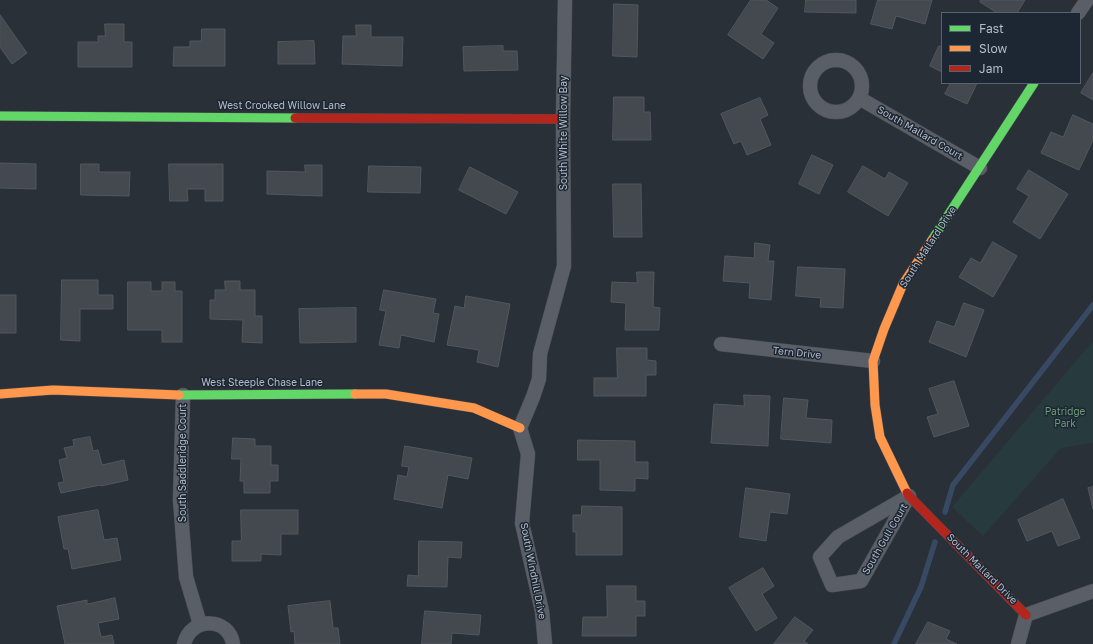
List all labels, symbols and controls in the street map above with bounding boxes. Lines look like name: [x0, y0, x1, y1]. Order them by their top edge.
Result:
legend: [941, 12, 1081, 84]
text: Fast: [979, 21, 1004, 36]
text: Slow: [979, 41, 1007, 56]
text: Jam: [979, 61, 1003, 76]
street label: South White Willow Bay: [558, 76, 570, 190]
street label: West Crooked Willow Lane: [218, 100, 346, 112]
street label: South Mallard Court: [875, 104, 965, 162]
street label: South Mallard Drive: [897, 204, 959, 290]
street label: Tern Drive: [772, 345, 822, 361]
street label: West Steeple Chase Lane: [201, 377, 323, 389]
street label: South Saddleridge Court: [177, 404, 189, 522]
park label: Patridge Park: [1045, 406, 1085, 430]
street label: South Gull Court: [860, 501, 910, 577]
street label: South Windhill Drive: [518, 522, 548, 620]
street label: South Mallard Drive: [944, 531, 1020, 607]

